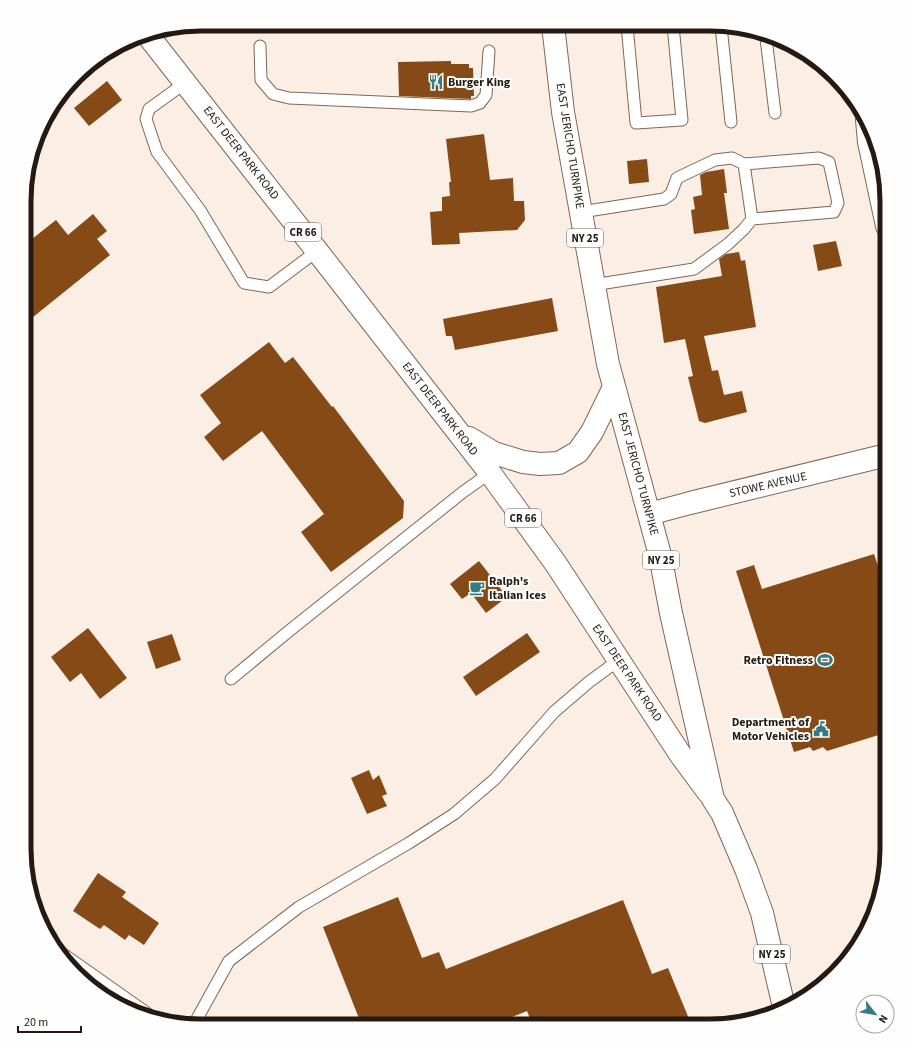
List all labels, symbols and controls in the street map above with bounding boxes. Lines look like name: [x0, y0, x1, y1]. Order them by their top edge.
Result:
restaurant icon: Burger King: [427, 73, 445, 91]
place label: Burger King: [448, 74, 511, 91]
street label: EAST JERICHO TURNPIKE: [552, 82, 588, 210]
street label: EAST DEER PARK ROAD: [199, 103, 283, 203]
road number: CR 66: [285, 223, 321, 241]
road number: NY 25: [567, 229, 603, 247]
street label: EAST DEER PARK ROAD: [398, 359, 482, 459]
street label: EAST JERICHO TURNPIKE: [613, 410, 663, 538]
street label: STOWE AVENUE: [728, 468, 808, 502]
road number: CR 66: [505, 509, 541, 527]
road number: NY 25: [643, 551, 679, 569]
place label: Ralph's Italian Ices: [489, 573, 546, 604]
cafe icon: Ralph's Italian Ices: [468, 579, 486, 597]
street label: EAST DEER PARK ROAD: [588, 621, 666, 725]
sports icon: Retro Fitness: [816, 651, 834, 669]
place label: Retro Fitness: [743, 652, 813, 669]
place label: Department of Motor Vehicles: [732, 714, 810, 745]
public building icon: Department of Motor Vehicles: [812, 720, 830, 738]
road number: NY 25: [754, 945, 790, 963]
north arrow: [855, 994, 895, 1034]
scale bar: [18, 1008, 81, 1034]
text: N: [875, 1012, 891, 1026]
text: 20 m: [24, 1014, 48, 1031]

